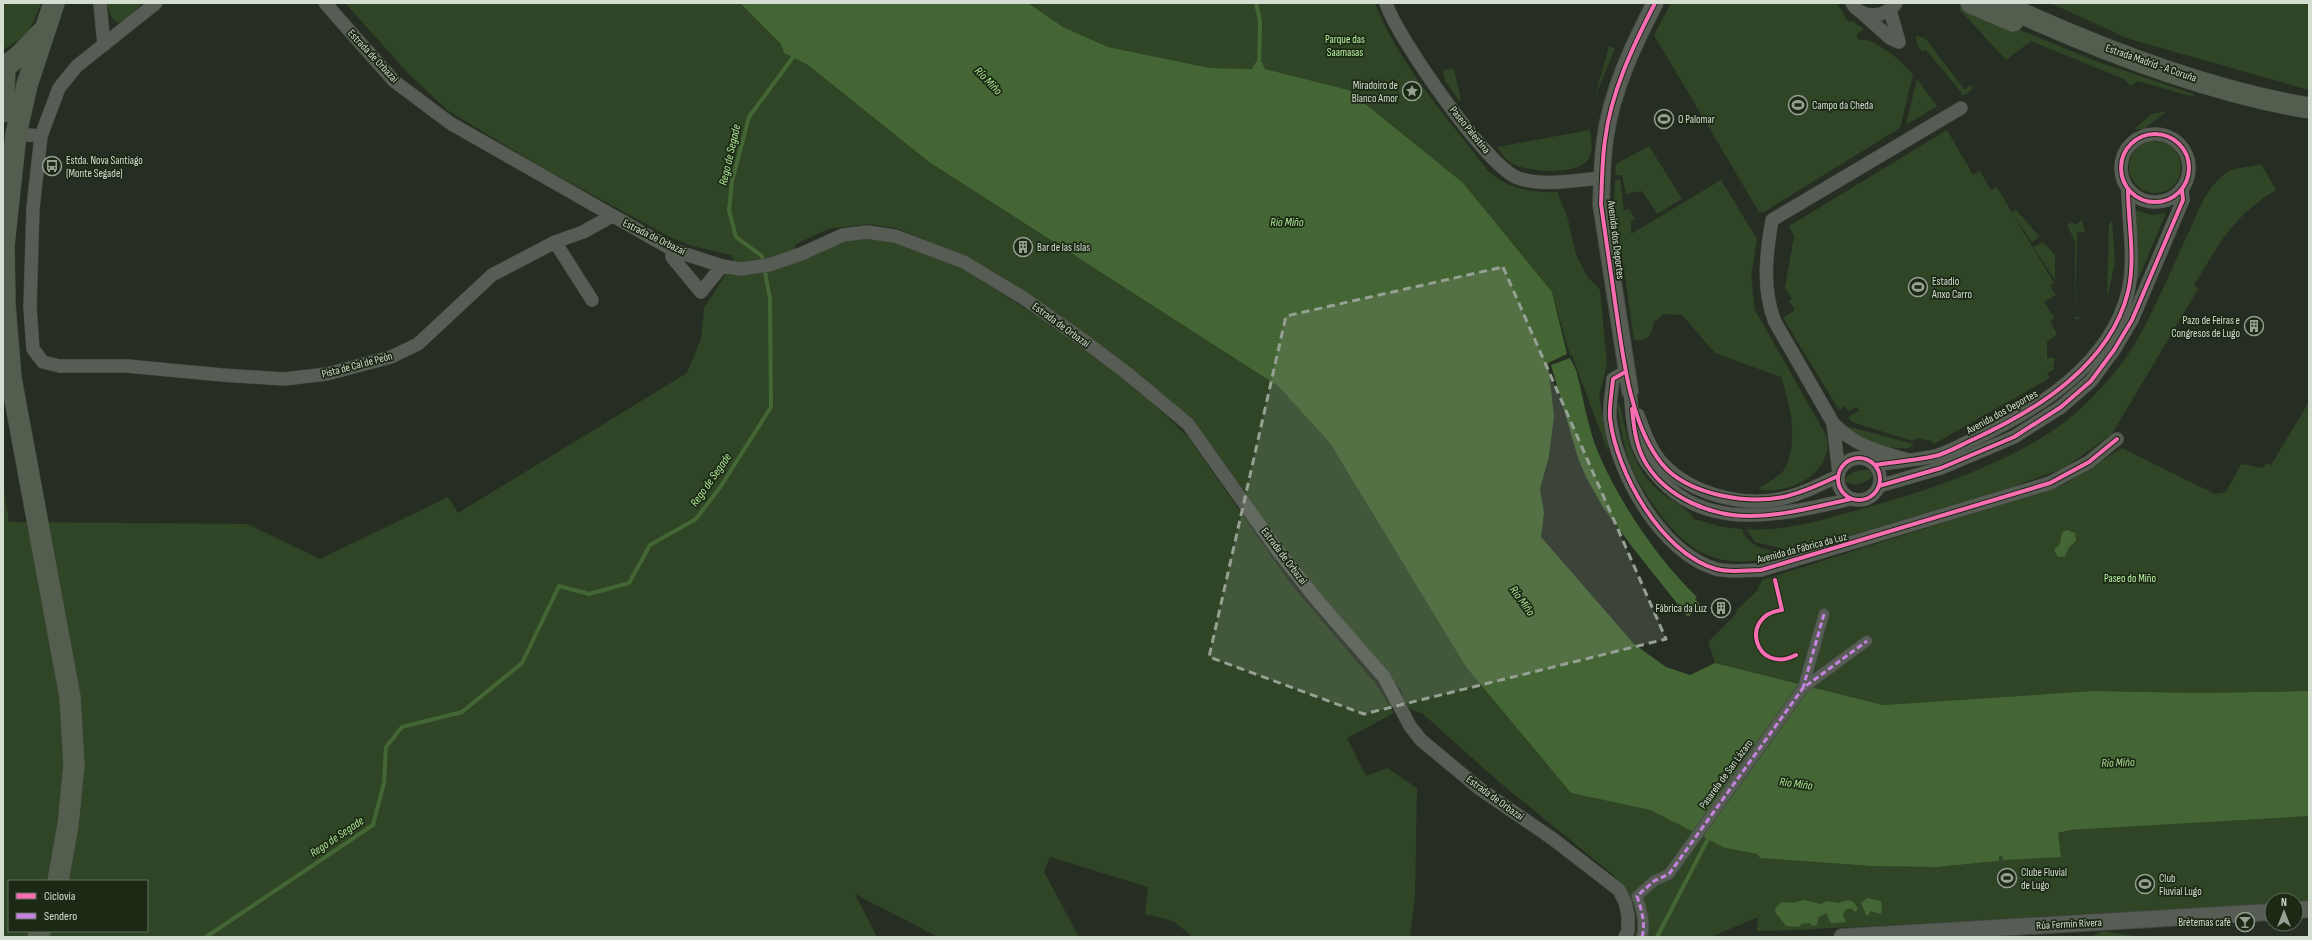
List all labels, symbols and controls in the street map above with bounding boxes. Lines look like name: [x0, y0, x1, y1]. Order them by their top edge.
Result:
street label: Estrada de Orbazai: [345, 27, 401, 85]
park label: Parque das Saamasas: [1325, 33, 1365, 59]
street label: Estrada Madrid - A Coruña: [2104, 41, 2198, 85]
water label: Río Miño: [971, 64, 1005, 98]
place label: Miradoiro de Blanco Amor: [1352, 79, 1398, 105]
place icon: Miradoiro de Blanco Amor: [1401, 80, 1423, 102]
sports icon: Campo da Cheda: [1787, 94, 1809, 116]
place label: Campo da Cheda: [1812, 99, 1873, 112]
street label: Paseo Palestina: [1447, 104, 1493, 156]
sports icon: O Palomar: [1653, 108, 1675, 130]
place label: O Palomar: [1678, 113, 1715, 126]
water label: Rego de Segade: [716, 123, 744, 187]
place label: Estda. Nova Santiago (Monte Segade): [66, 154, 143, 180]
bus stop icon: Estda. Nova Santiago (Monte Segade): [41, 155, 63, 177]
street label: Avenida dos Deportes: [1605, 199, 1627, 280]
water label: Río Miño: [1270, 215, 1304, 230]
street label: Estrada de Orbazai: [621, 216, 687, 258]
building icon: Bar de las Islas: [1012, 236, 1034, 258]
place label: Bar de las Islas: [1037, 241, 1090, 254]
place label: Estadio Anxo Carro: [1931, 275, 1972, 301]
sports icon: Estadio Anxo Carro: [1907, 276, 1929, 298]
street label: Estrada de Orbazai: [1030, 300, 1092, 350]
place label: Pazo de Feiras e Congresos de Lugo: [2171, 314, 2240, 340]
building icon: Pazo de Feiras e Congresos de Lugo: [2243, 315, 2265, 337]
street label: Pista de Cal de Peón: [320, 349, 394, 381]
street label: Avenida dos Deportes: [1963, 387, 2040, 437]
water label: Rego de Segade: [687, 450, 735, 510]
street label: Estrada de Orbazai: [1258, 525, 1310, 587]
street label: Avenida da Fábrica da Luz: [1755, 530, 1848, 567]
park label: Paseo do Miño: [2104, 572, 2157, 585]
water label: Río Miño: [1506, 583, 1538, 619]
building icon: Fábrica da Luz: [1710, 597, 1732, 619]
place label: Fábrica da Luz: [1656, 602, 1707, 615]
street label: Pasarela de San Lázaro: [1696, 736, 1756, 811]
water label: Río Miño: [2101, 755, 2135, 771]
street label: Estrada de Orbazai: [1464, 773, 1526, 823]
water label: Río Miño: [1778, 774, 1814, 794]
water label: Rego de Segade: [307, 813, 367, 861]
place label: Clube Fluvial de Lugo: [2021, 866, 2067, 892]
sports icon: Clube Fluvial de Lugo: [1996, 867, 2018, 889]
place label: Club Fluvial Lugo: [2159, 872, 2202, 898]
sports icon: Club Fluvial Lugo: [2134, 873, 2156, 895]
legend: [8, 880, 148, 932]
text: Ciclovía: [44, 889, 76, 904]
north arrow: [2264, 892, 2304, 932]
text: N: [2281, 896, 2287, 909]
text: Sendero: [44, 909, 77, 924]
bar icon: Brétemas café: [2234, 911, 2256, 933]
street label: Rúa Fermín Rivera: [2036, 916, 2102, 932]
place label: Brétemas café: [2178, 916, 2231, 929]

